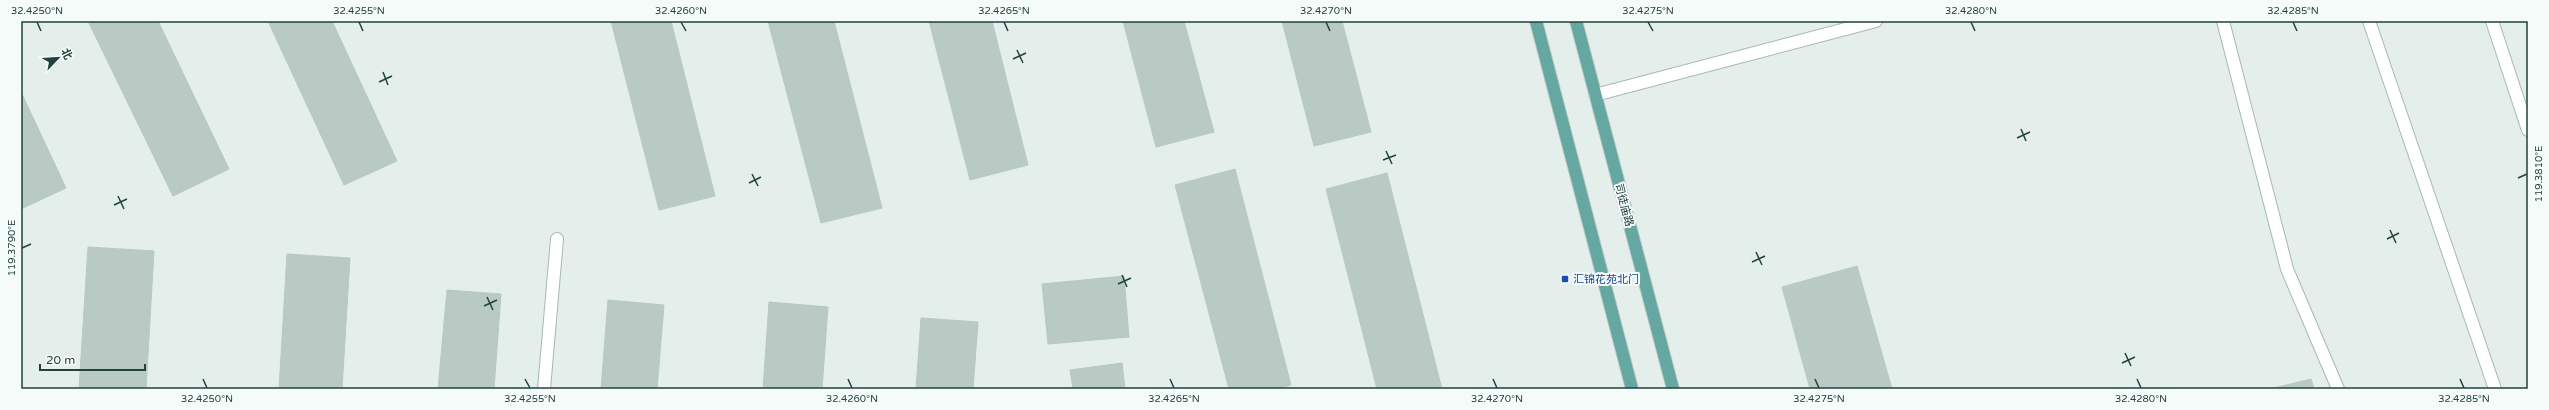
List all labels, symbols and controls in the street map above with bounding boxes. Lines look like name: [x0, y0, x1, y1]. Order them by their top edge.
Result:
text: 32.4250°N: [11, 5, 63, 17]
text: 32.4255°N: [333, 5, 385, 17]
text: 32.4260°N: [655, 5, 707, 17]
text: 32.4265°N: [978, 5, 1030, 17]
text: 32.4270°N: [1300, 5, 1352, 17]
text: 32.4275°N: [1622, 5, 1674, 17]
text: 32.4280°N: [1945, 5, 1997, 17]
text: 32.4285°N: [2267, 5, 2319, 17]
north arrow: [38, 38, 78, 78]
text: 北: [58, 46, 75, 62]
text: 119.3810°E: [2533, 146, 2545, 202]
street label: 司徒庙路: [1612, 182, 1636, 228]
text: 119.3790°E: [6, 220, 18, 276]
place label: 汇锦花苑北门: [1573, 273, 1639, 286]
marker: 汇锦花苑北门: [1560, 274, 1570, 284]
scale bar: [40, 346, 145, 372]
text: 20 m: [46, 353, 75, 367]
text: 32.4250°N: [181, 393, 233, 405]
text: 32.4255°N: [504, 393, 556, 405]
text: 32.4260°N: [826, 393, 878, 405]
text: 32.4265°N: [1148, 393, 1200, 405]
text: 32.4270°N: [1471, 393, 1523, 405]
text: 32.4275°N: [1793, 393, 1845, 405]
text: 32.4280°N: [2115, 393, 2167, 405]
text: 32.4285°N: [2438, 393, 2490, 405]

